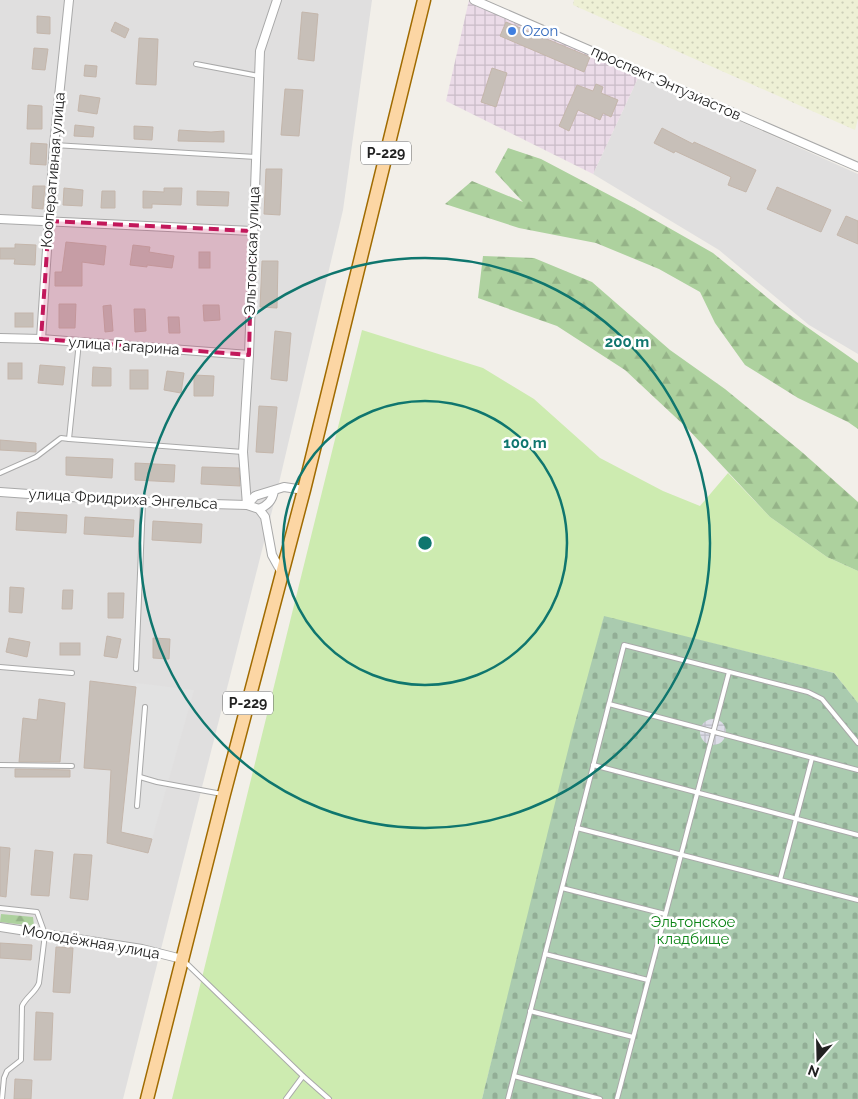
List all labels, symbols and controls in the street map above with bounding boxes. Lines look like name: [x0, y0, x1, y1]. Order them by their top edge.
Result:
place label: Ozon: [522, 22, 558, 40]
marker: Ozon: [506, 25, 518, 37]
street label: проспект Энтузиастов: [588, 42, 744, 124]
street label: Кооперативная улица: [37, 91, 69, 249]
road number: Р-229: [361, 142, 411, 164]
street label: Эльтонская улица: [241, 186, 263, 316]
street label: улица Гагарина: [68, 333, 180, 359]
text: 200 m: [605, 333, 649, 351]
text: 100 m: [503, 434, 547, 452]
street label: улица Фридриха Энгельса: [28, 485, 218, 513]
centre of rings: [416, 534, 434, 552]
road number: Р-229: [223, 691, 273, 714]
park label: Эльтонское кладбище: [651, 913, 736, 948]
street label: Молодёжная улица: [21, 921, 161, 963]
north arrow: [793, 1034, 843, 1084]
text: N: [806, 1062, 821, 1081]

